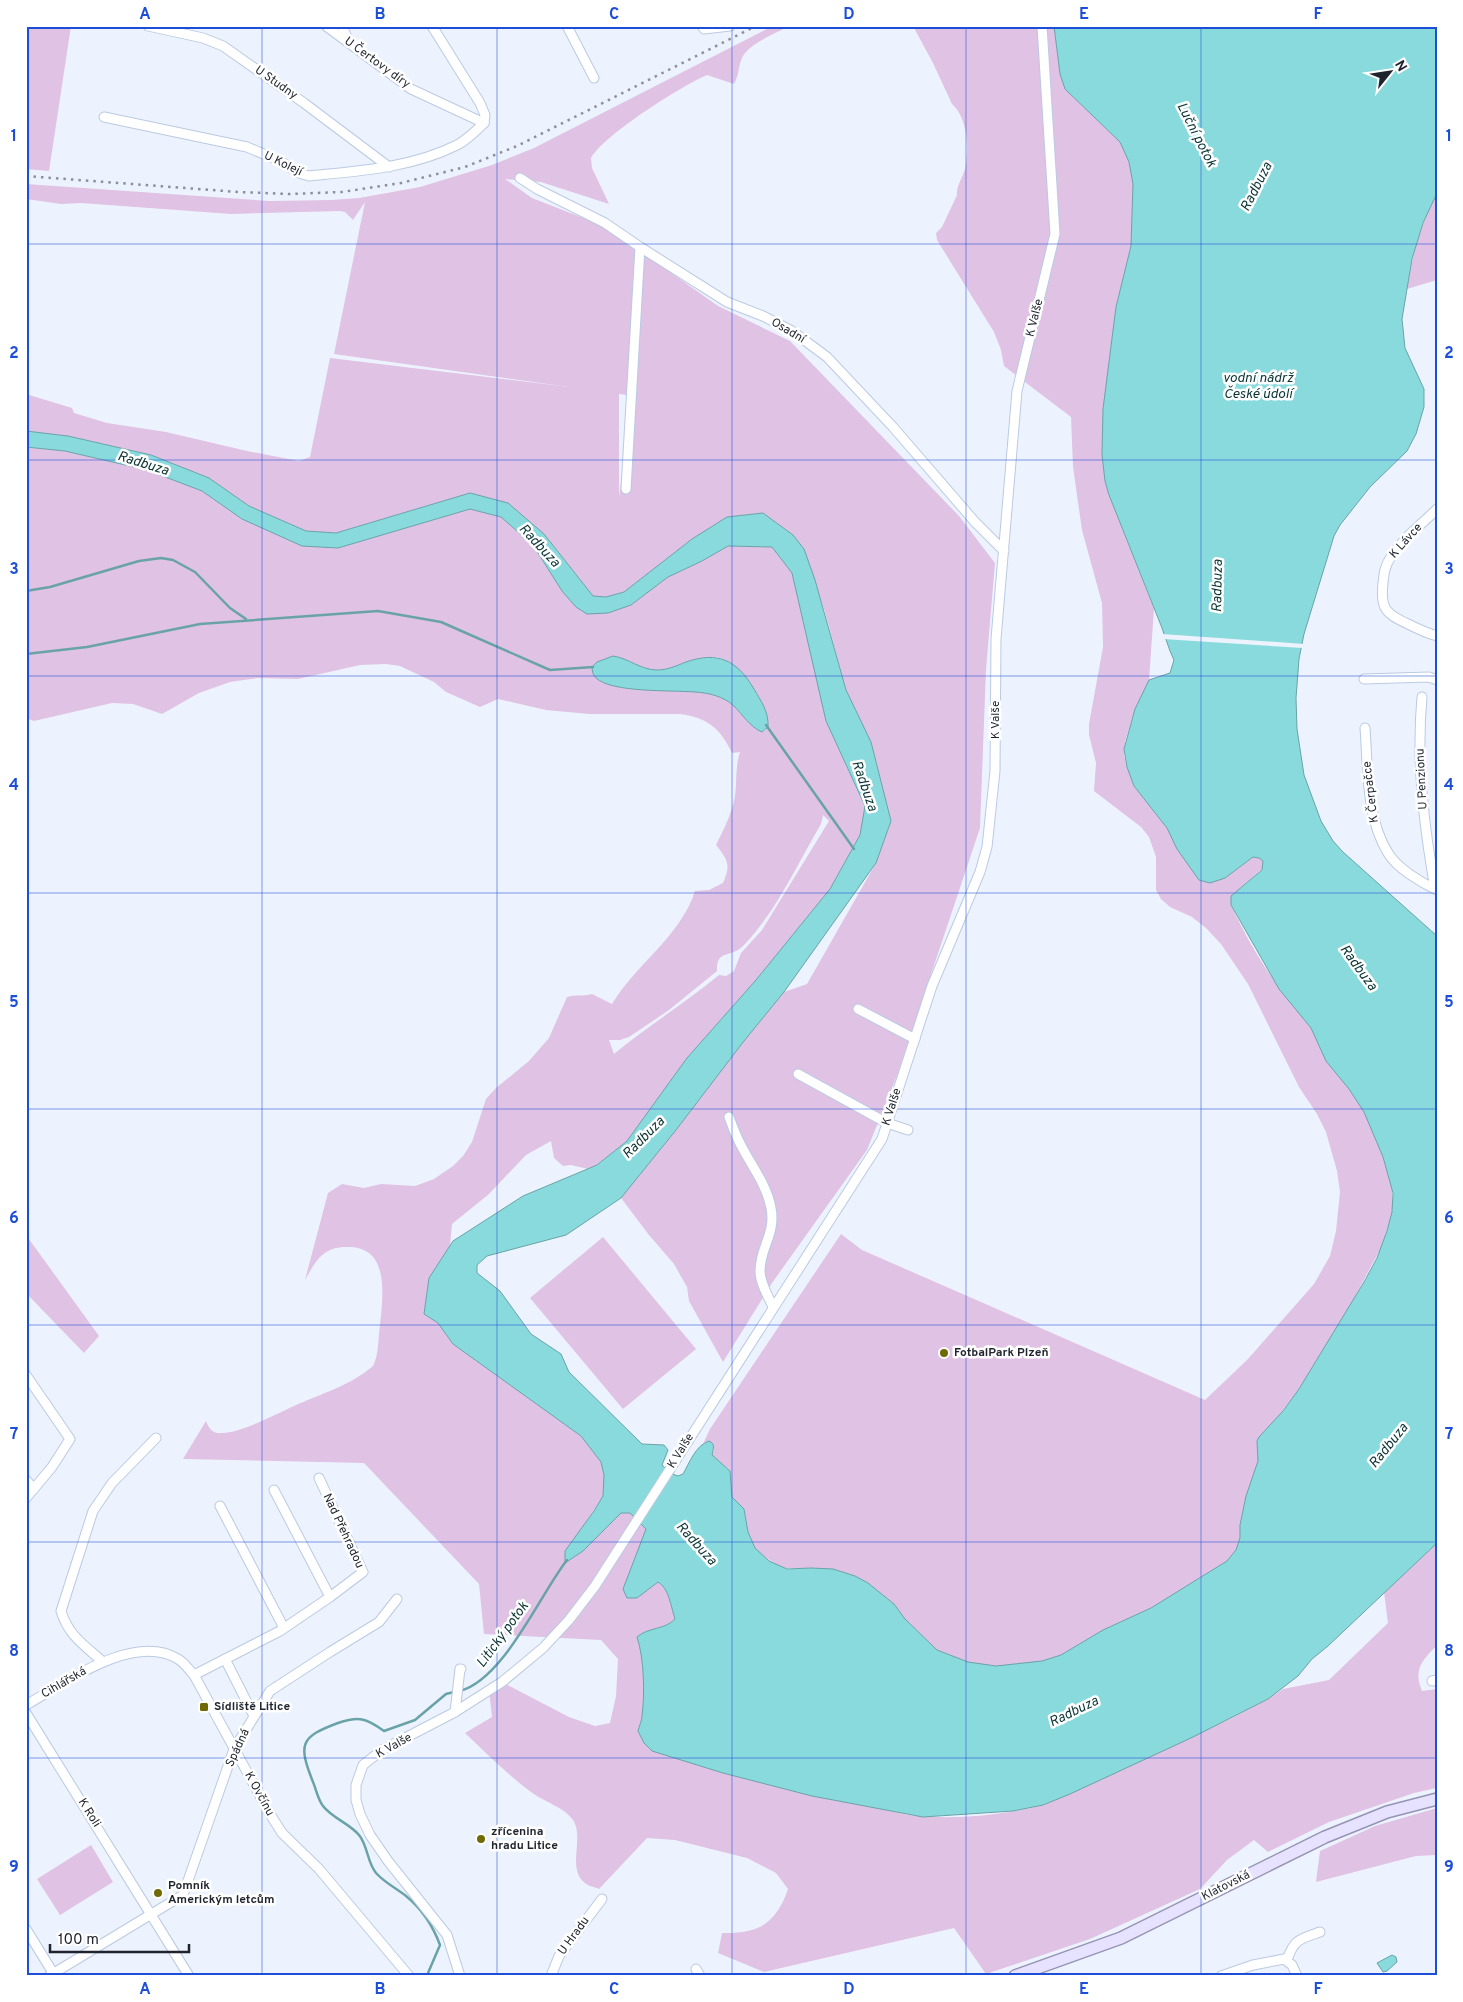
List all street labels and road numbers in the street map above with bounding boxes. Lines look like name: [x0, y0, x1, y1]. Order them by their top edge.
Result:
street label: U Čertovy díry: [341, 34, 413, 92]
street label: U Studny: [251, 62, 301, 104]
street label: U Kolejí: [261, 148, 306, 181]
street label: K Valše: [1023, 297, 1047, 339]
street label: Osadní: [768, 315, 809, 348]
street label: K Lávce: [1386, 520, 1426, 562]
street label: K Valše: [988, 701, 1004, 739]
street label: U Penzionu: [1412, 748, 1432, 810]
street label: K Čerpačce: [1359, 760, 1383, 824]
street label: K Valše: [878, 1086, 906, 1128]
street label: K Valše: [664, 1430, 698, 1472]
street label: Nad Přehradou: [319, 1491, 367, 1571]
street label: Cihlářská: [38, 1664, 90, 1702]
street label: Spádná: [222, 1726, 254, 1770]
street label: K Valše: [373, 1730, 415, 1762]
street label: K Ovčínu: [240, 1769, 278, 1819]
street label: K Roli: [74, 1795, 104, 1831]
street label: Klatovská: [1199, 1867, 1253, 1905]
street label: U Hradu: [555, 1914, 593, 1958]

